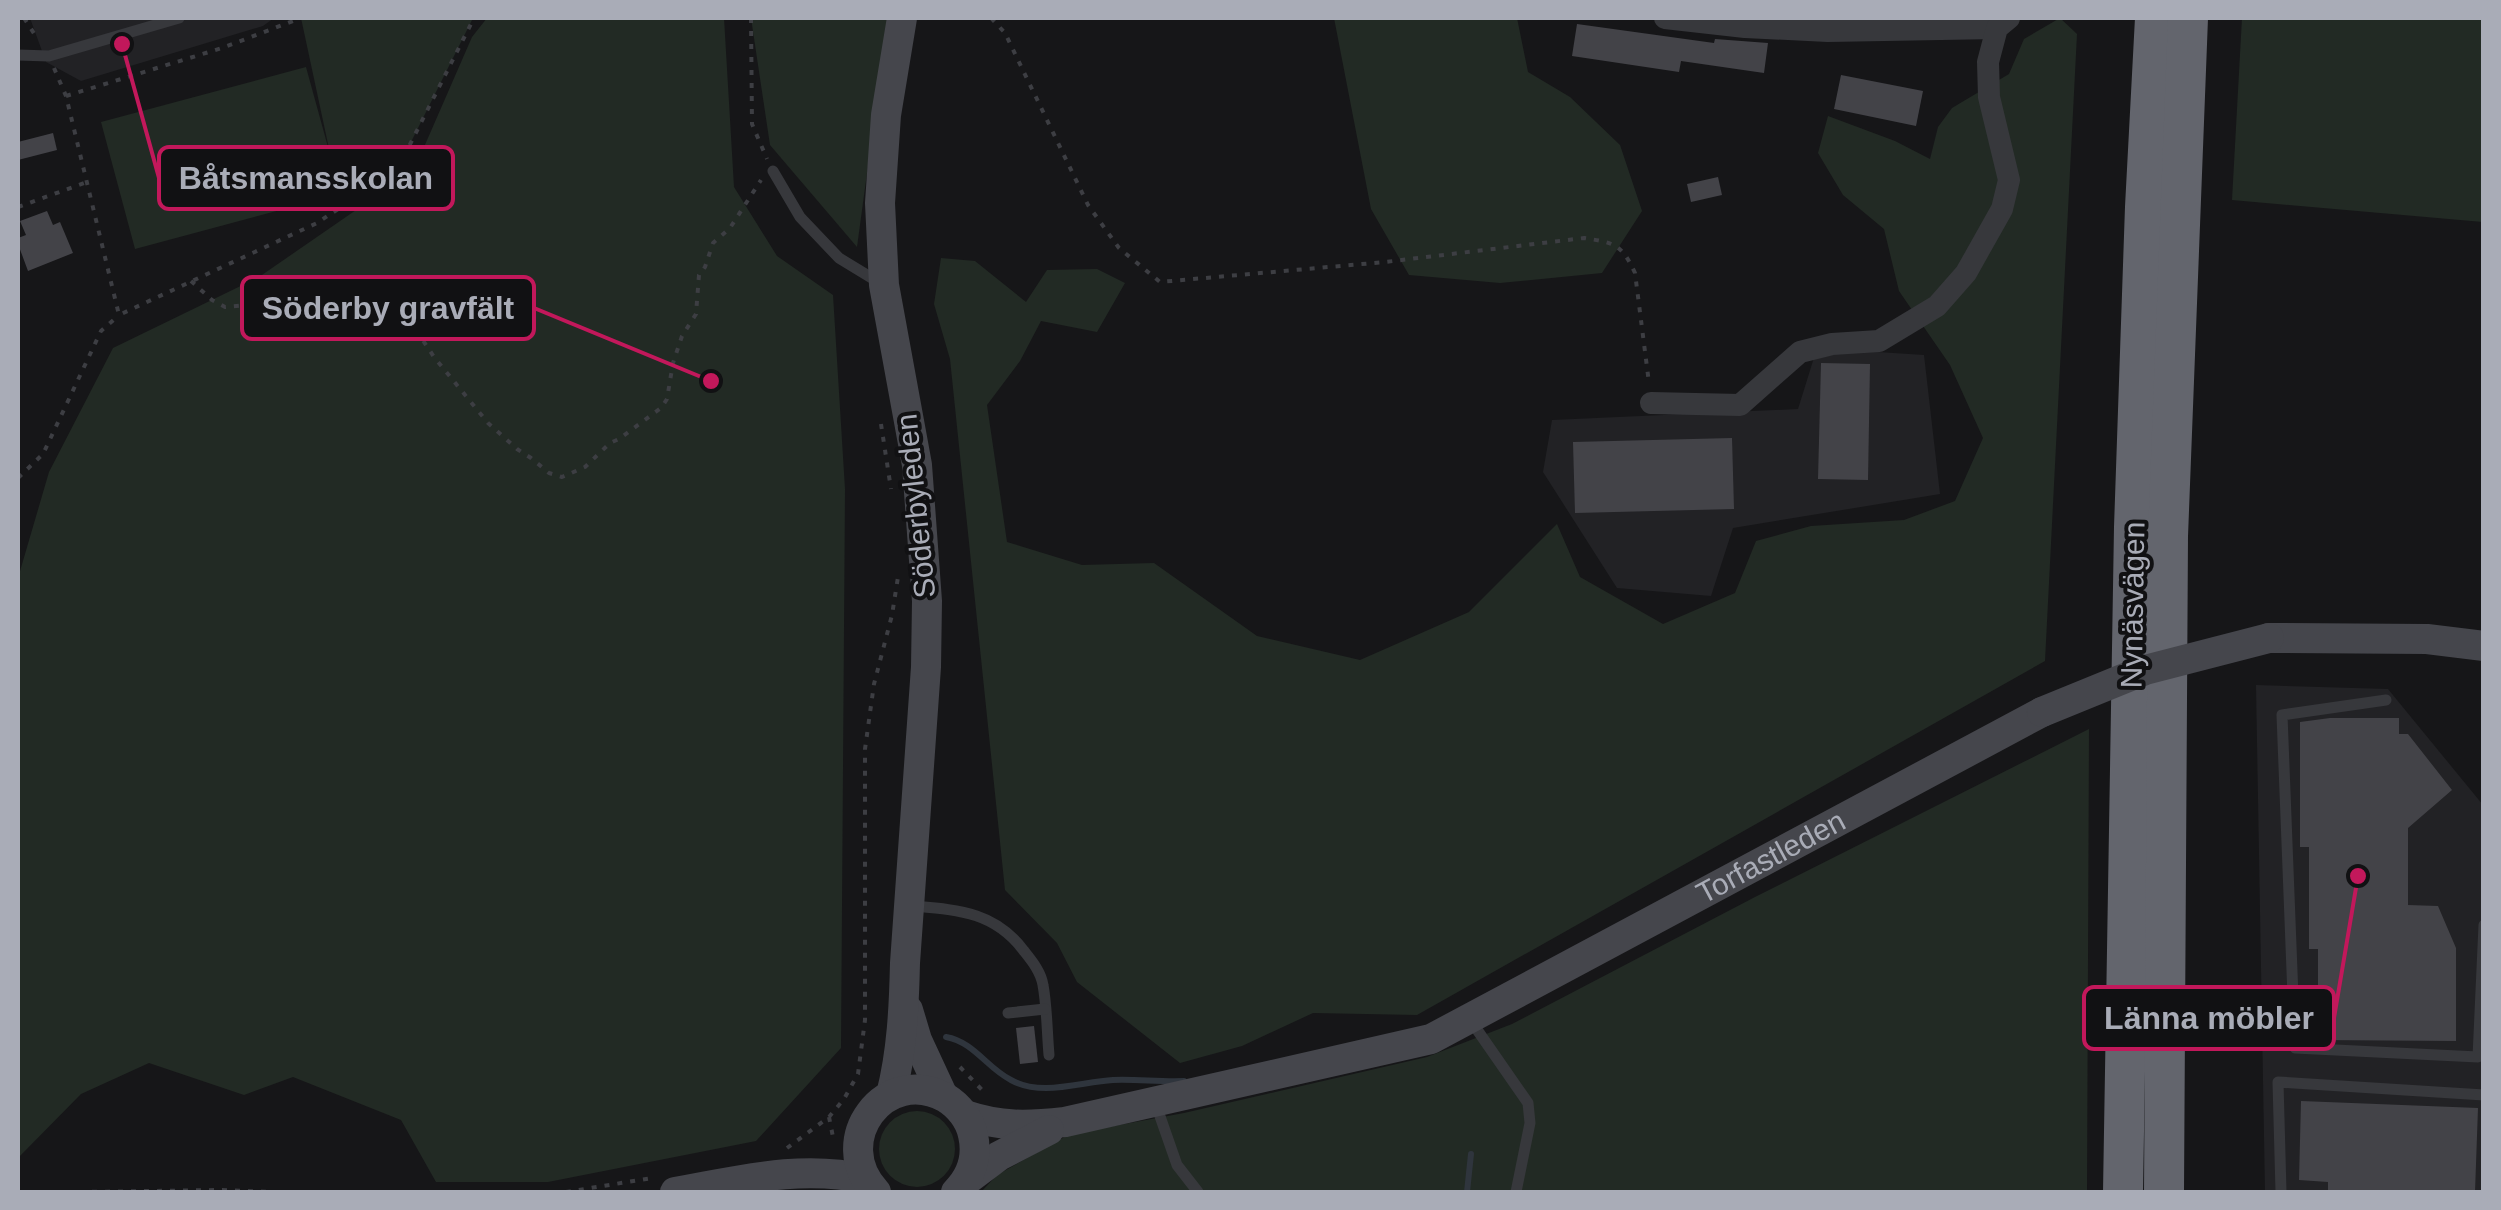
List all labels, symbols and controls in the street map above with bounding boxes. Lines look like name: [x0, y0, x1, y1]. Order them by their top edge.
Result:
callout: Båtsmansskolan: [159, 147, 453, 209]
text: Båtsmansskolan: [179, 160, 433, 196]
callout: Söderby gravfält: [242, 277, 534, 339]
text: Söderby gravfält: [262, 290, 515, 326]
street label: Söderbyleden: [889, 412, 942, 600]
street label: Nynäsvägen: [2115, 521, 2150, 689]
street label: Torfastleden: [1691, 804, 1851, 910]
callout: Länna möbler: [2084, 987, 2334, 1049]
text: Länna möbler: [2104, 1000, 2314, 1036]

